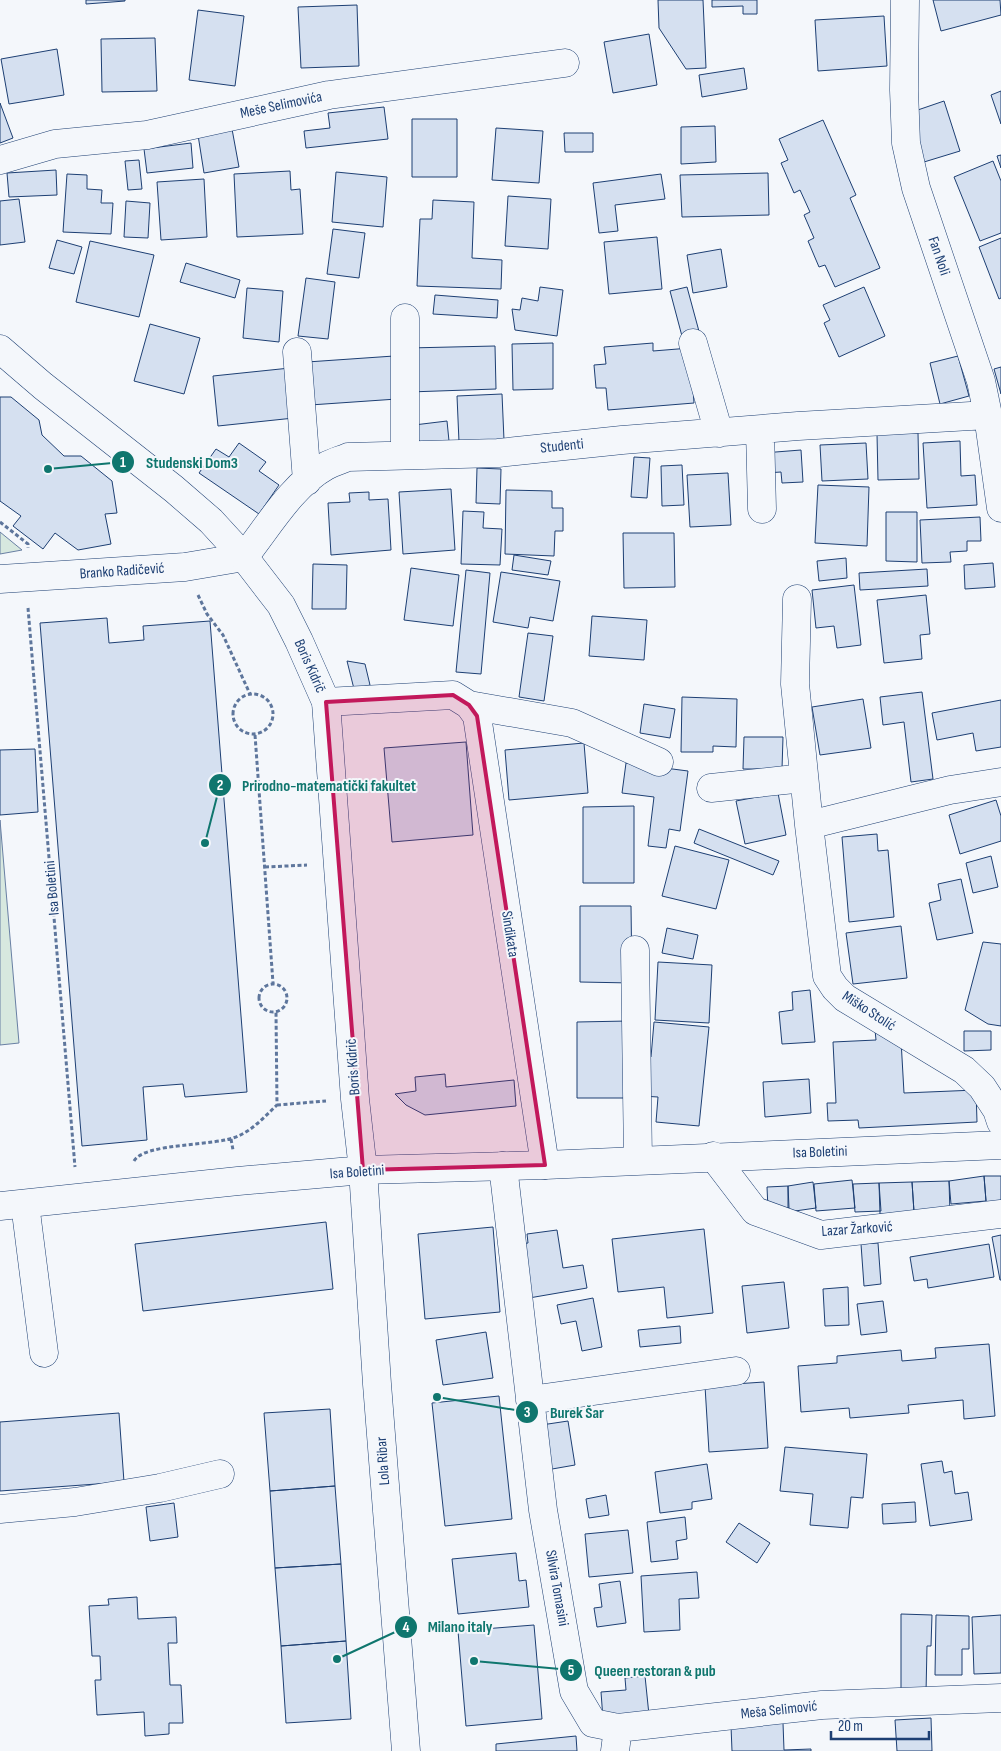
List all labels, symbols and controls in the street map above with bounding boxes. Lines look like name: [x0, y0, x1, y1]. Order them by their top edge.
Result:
street label: Meše Selimovića: [238, 87, 324, 123]
street label: Fan Noli: [924, 234, 955, 278]
street label: Studenti: [539, 434, 585, 458]
callout: Studenski Dom3: [111, 447, 248, 478]
text: 1: [120, 453, 126, 472]
text: Studenski Dom3: [146, 454, 238, 473]
street label: Branko Radičević: [79, 559, 165, 583]
street label: Boris Kidrič: [290, 636, 330, 696]
callout: Prirodno-matematički fakultet: [207, 770, 426, 801]
text: 2: [217, 776, 223, 795]
text: Prirodno-matematički fakultet: [242, 777, 416, 796]
street label: Isa Boletini: [40, 860, 64, 916]
street label: Sindikata: [497, 910, 523, 959]
street label: Miško Stolić: [839, 987, 899, 1035]
street label: Boris Kidrič: [342, 1038, 364, 1096]
street label: Isa Boletini: [792, 1142, 848, 1162]
street label: Isa Boletini: [329, 1161, 385, 1183]
street label: Lazar Žarković: [821, 1217, 893, 1241]
callout: Burek Šar: [515, 1397, 614, 1428]
text: 3: [524, 1403, 531, 1422]
text: Burek Šar: [550, 1404, 604, 1423]
street label: Lola Ribar: [372, 1435, 394, 1486]
street label: Silvira Tomasini: [541, 1548, 573, 1628]
callout: Milano italy: [393, 1611, 503, 1642]
text: 4: [403, 1618, 410, 1637]
text: Milano italy: [428, 1618, 493, 1637]
callout: Queen restoran & pub: [559, 1654, 725, 1685]
text: 5: [568, 1661, 575, 1680]
text: Queen restoran & pub: [594, 1662, 716, 1681]
street label: Meša Selimović: [740, 1697, 818, 1723]
scale bar: [831, 1708, 928, 1740]
text: 20 m: [838, 1717, 863, 1736]

